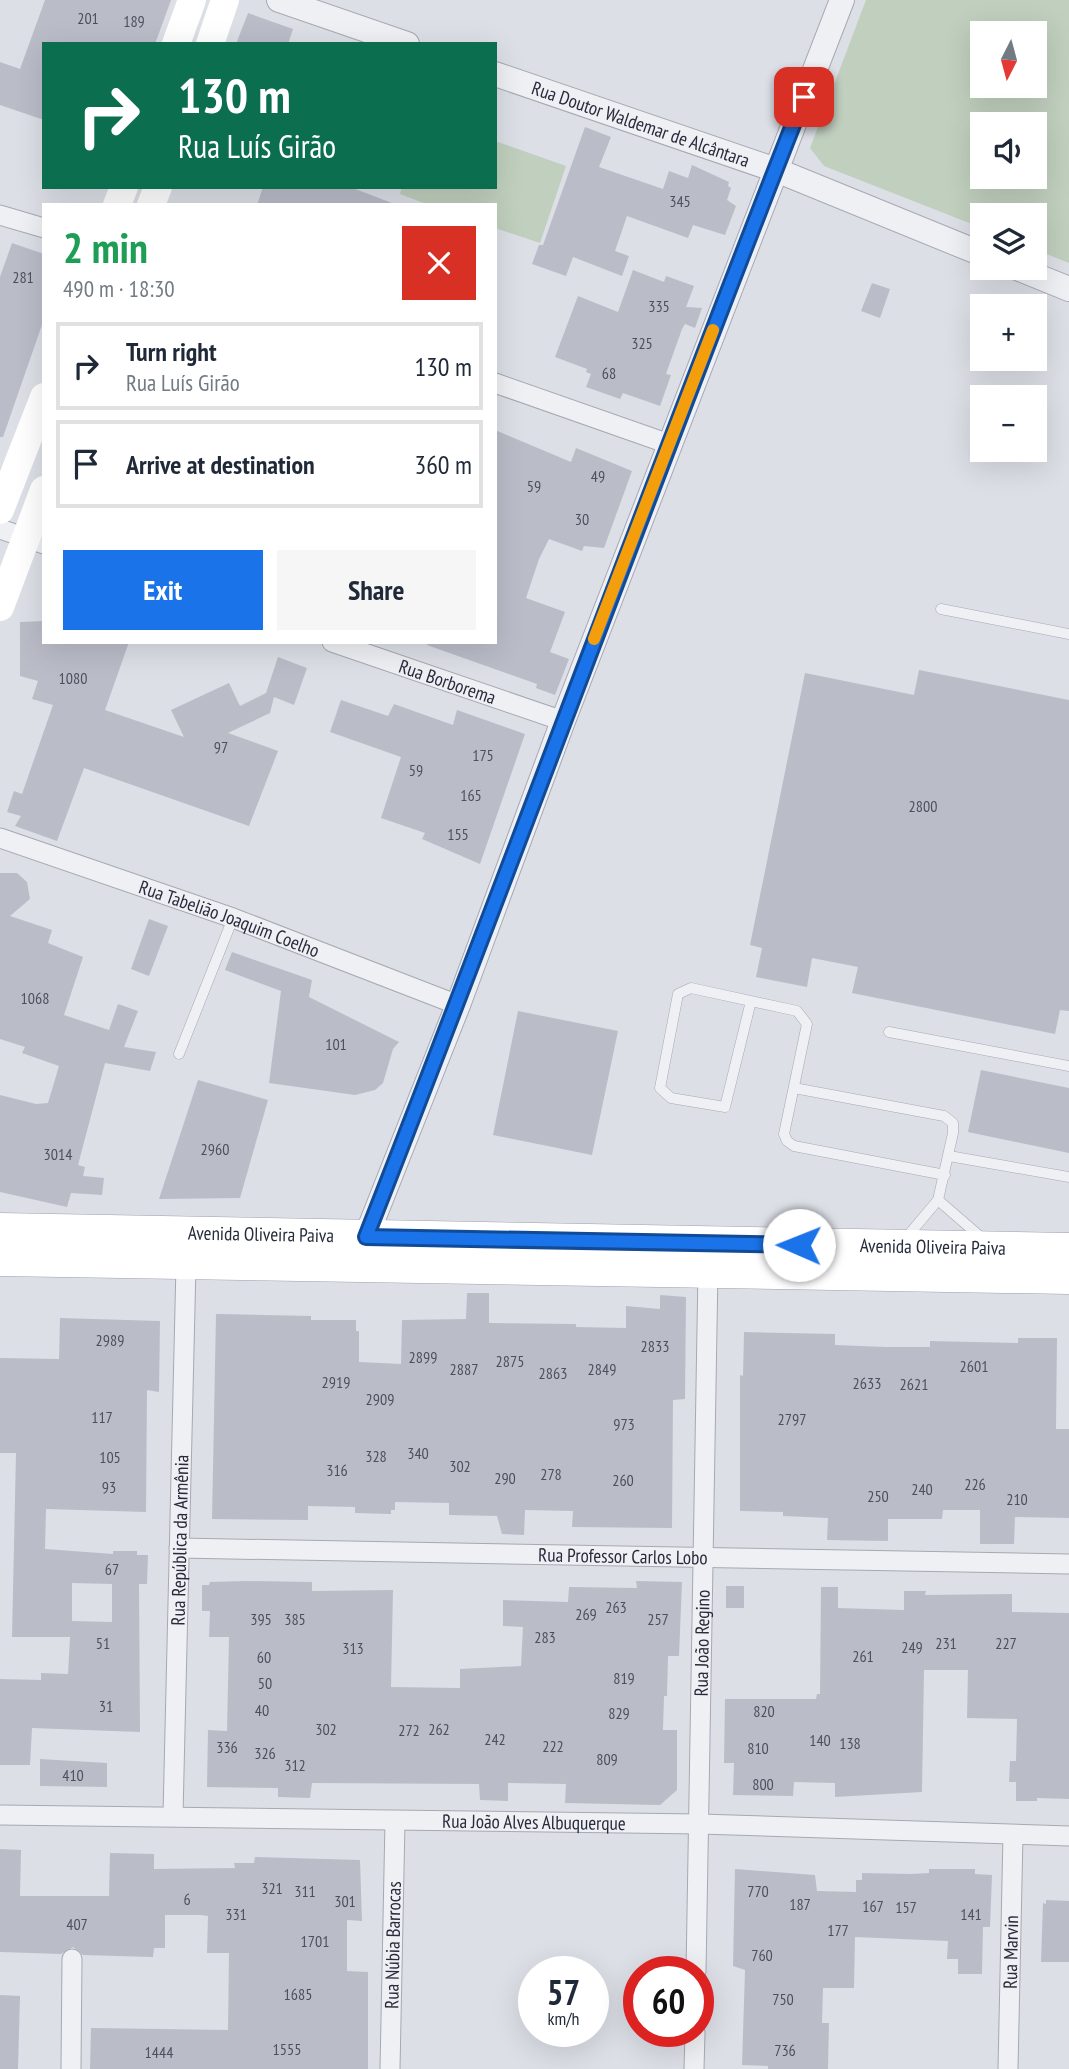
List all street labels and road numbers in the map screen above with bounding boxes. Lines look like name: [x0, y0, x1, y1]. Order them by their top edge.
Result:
street label: Rua Doutor Waldemar de Alcântara: [529, 75, 753, 172]
street label: Rua Borborema: [396, 654, 499, 709]
street label: Rua Tabelião Joaquim Coelho: [136, 875, 323, 962]
street label: Avenida Oliveira Paiva: [188, 1221, 334, 1247]
street label: Avenida Oliveira Paiva: [860, 1233, 1006, 1260]
street label: Rua República da Armênia: [165, 1454, 194, 1626]
street label: Rua Professor Carlos Lobo: [538, 1542, 708, 1570]
street label: Rua João Regino: [689, 1590, 715, 1697]
street label: Rua João Alves Albuquerque: [442, 1809, 626, 1835]
street label: Rua Núbia Barrocas: [379, 1881, 406, 2009]
street label: Rua Marvin: [998, 1915, 1023, 1989]

